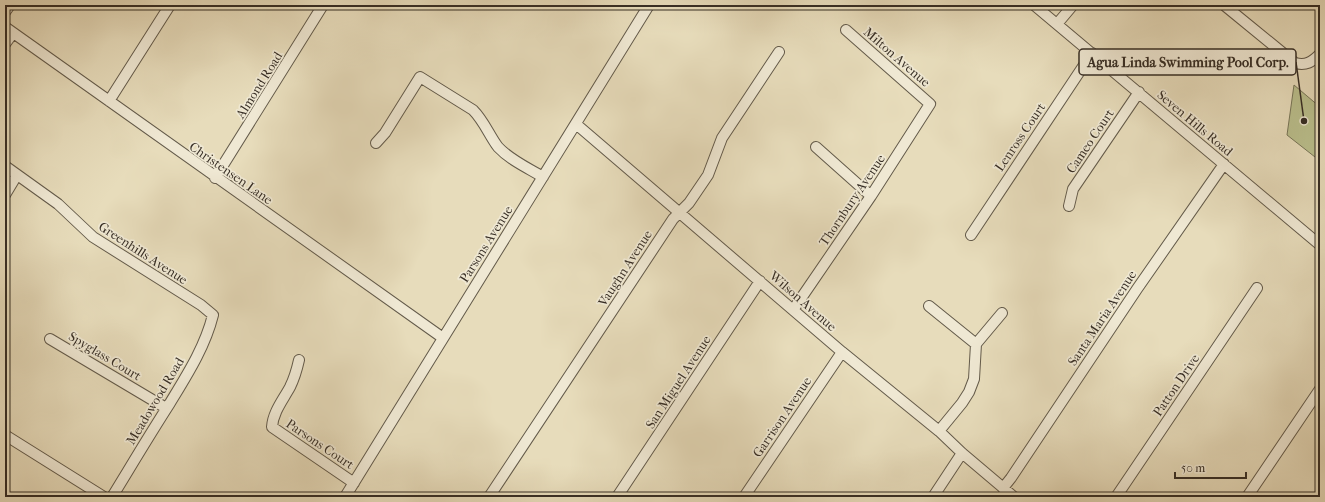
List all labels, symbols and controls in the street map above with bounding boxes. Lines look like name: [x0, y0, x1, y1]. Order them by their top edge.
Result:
street label: Milton Avenue: [861, 24, 934, 90]
street label: Almond Road: [232, 48, 286, 122]
callout: Agua Linda Swimming Pool Corp.: [1079, 49, 1296, 75]
text: Agua Linda Swimming Pool Corp.: [1086, 54, 1289, 71]
street label: Seven Hills Road: [1154, 87, 1236, 160]
street label: Lenross Court: [992, 100, 1049, 174]
street label: Cameo Court: [1063, 106, 1117, 176]
street label: Christensen Lane: [186, 139, 276, 208]
street label: Thornbury Avenue: [816, 151, 888, 249]
street label: Parsons Avenue: [456, 202, 516, 285]
street label: Greenhills Avenue: [96, 219, 191, 288]
street label: Vaughn Avenue: [594, 227, 655, 310]
street label: Wilson Avenue: [766, 267, 840, 334]
street label: Santa Maria Avenue: [1065, 267, 1140, 368]
street label: Spyglass Court: [66, 328, 144, 384]
street label: San Miguel Avenue: [642, 332, 714, 431]
street label: Patton Drive: [1150, 351, 1203, 419]
street label: Meadowood Road: [123, 354, 187, 447]
street label: Garrison Avenue: [750, 373, 815, 460]
street label: Parsons Court: [283, 416, 357, 472]
scale bar: [1175, 454, 1246, 480]
text: 50 m: [1181, 461, 1205, 475]

